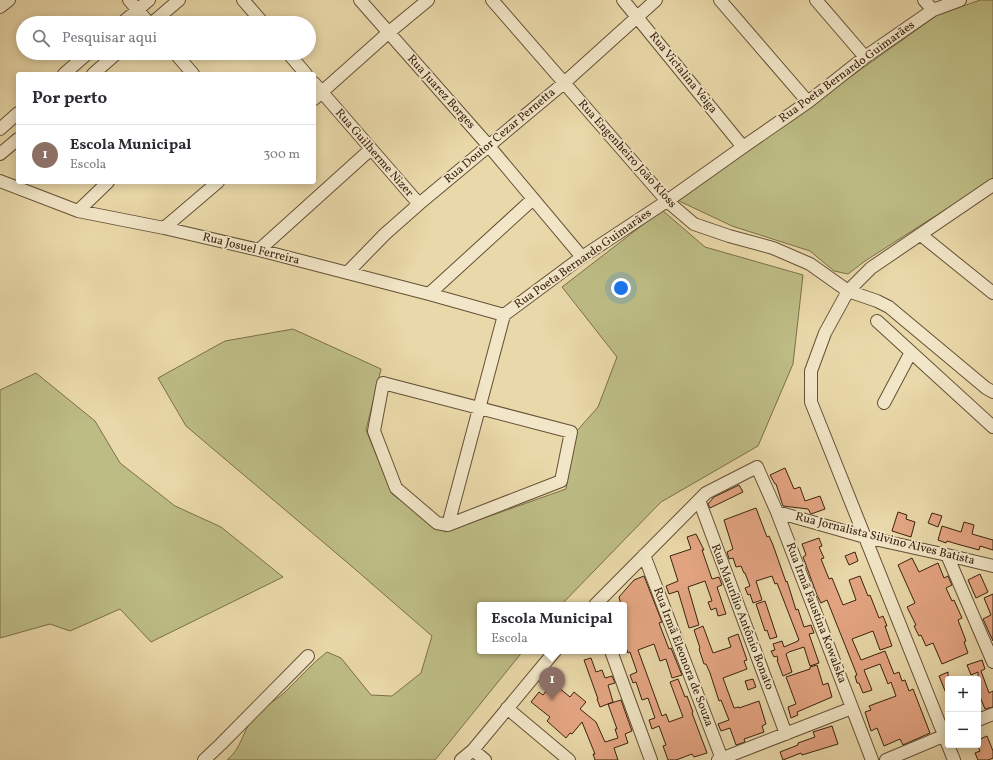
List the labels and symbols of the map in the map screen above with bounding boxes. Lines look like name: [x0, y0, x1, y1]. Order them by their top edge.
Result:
street label: Rua Poeta Bernardo Guimarães: [776, 17, 918, 127]
street label: Rua Victalina Veiga: [645, 29, 721, 117]
street label: Rua Juarez Borges: [403, 51, 479, 133]
street label: Rua Doutor Cezar Pernetta: [441, 85, 559, 187]
street label: Rua Engenheiro João Kloss: [574, 96, 680, 212]
street label: Rua Guilherme Nizer: [331, 106, 417, 200]
street label: Rua Poeta Bernardo Guimarães: [511, 205, 655, 313]
street label: Rua Josuel Ferreira: [201, 229, 301, 269]
your location: [611, 278, 631, 298]
street label: Rua Jornalista Silvino Alves Batista: [794, 509, 976, 569]
street label: Rua Irmã Faustina Kowalska: [782, 540, 850, 686]
street label: Rua Maurílio Antônio Bonato: [707, 542, 777, 692]
street label: Rua Irmã Eleonora de Souza: [649, 585, 717, 729]
pin: 1: [539, 667, 565, 700]

